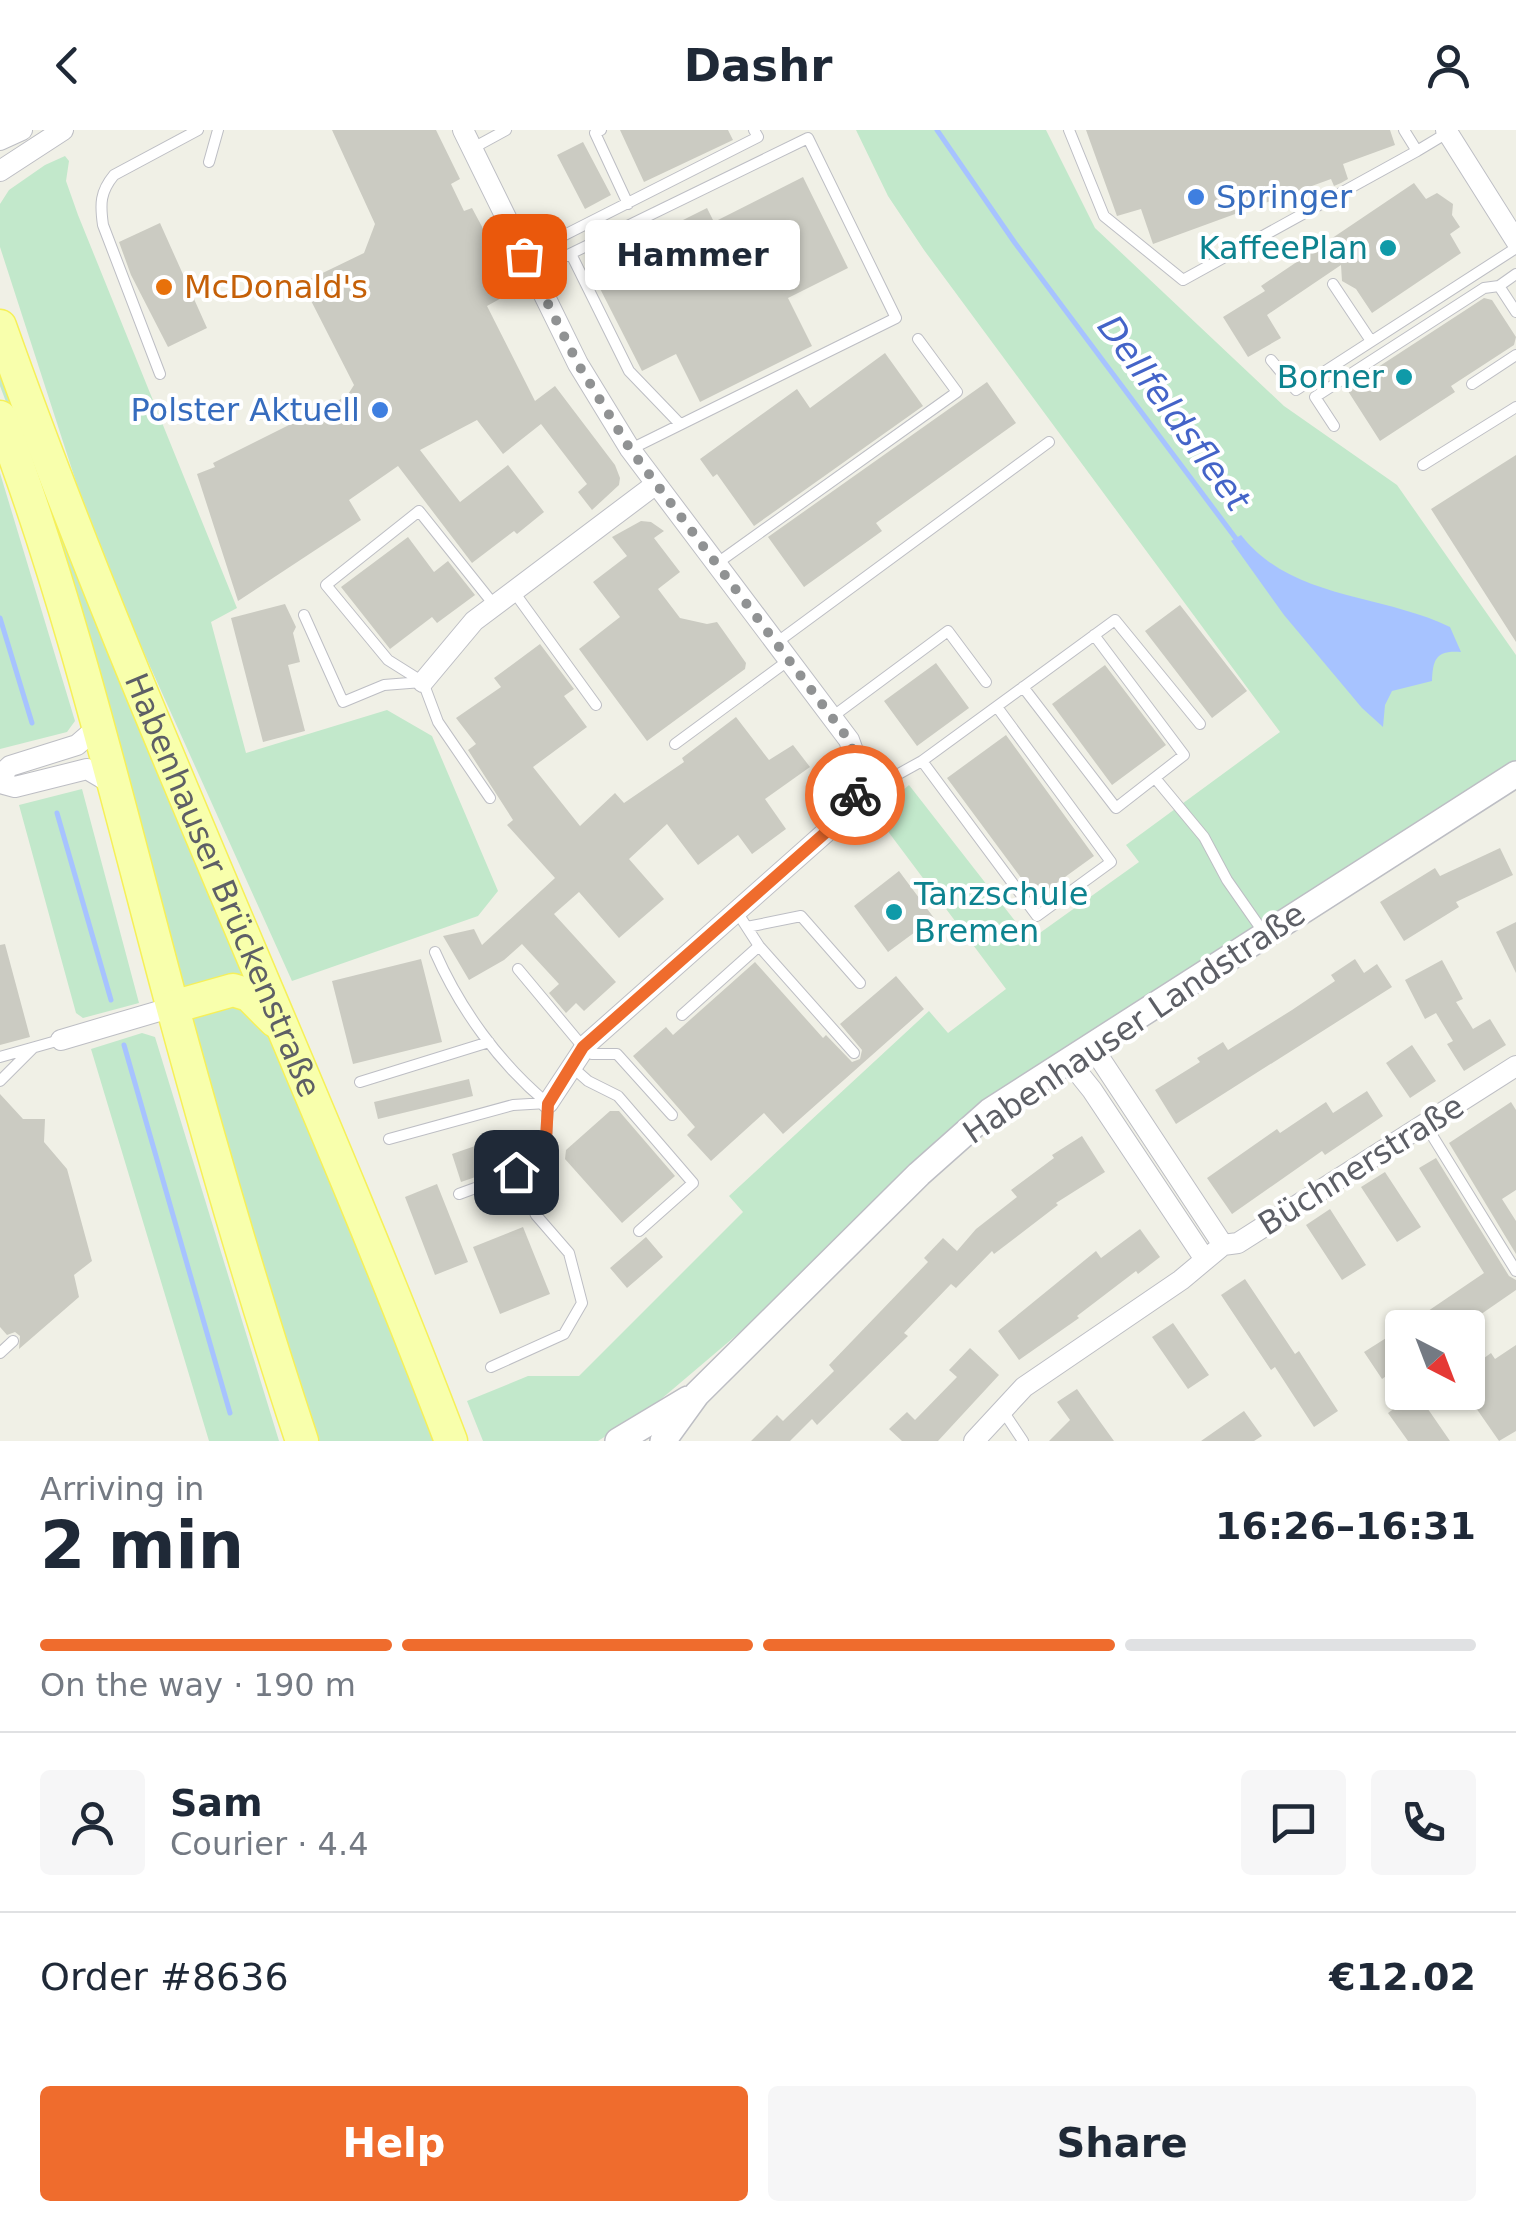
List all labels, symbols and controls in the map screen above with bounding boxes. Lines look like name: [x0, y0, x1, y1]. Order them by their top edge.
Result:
icon: back: [40, 38, 95, 93]
icon: person: [1421, 38, 1476, 93]
text: Dashr: [684, 39, 832, 92]
place label: Springer: [1216, 178, 1353, 216]
marker: Springer: [1185, 186, 1207, 208]
pin: [482, 214, 567, 299]
callout: Hammer: [584, 221, 799, 291]
icon: bag: [497, 229, 552, 284]
place label: KaffeePlan: [1198, 229, 1368, 267]
text: Hammer: [616, 236, 769, 274]
marker: KaffeePlan: [1377, 237, 1399, 259]
place label: McDonald's: [184, 268, 368, 306]
marker: McDonald's: [153, 276, 175, 298]
water label: Dellfeldsfleet: [1090, 308, 1259, 519]
place label: Borner: [1277, 358, 1385, 396]
marker: Borner: [1393, 366, 1415, 388]
place label: Polster Aktuell: [130, 391, 360, 429]
marker: Polster Aktuell: [369, 399, 391, 421]
street label: Habenhauser Brückenstraße: [117, 668, 329, 1103]
courier: [805, 745, 905, 845]
icon: bike: [828, 768, 883, 823]
place label: Tanzschule Bremen: [913, 875, 1088, 950]
street label: Habenhauser Landstraße: [956, 894, 1312, 1152]
marker: Tanzschule Bremen: [883, 901, 905, 923]
street label: Büchnerstraße: [1251, 1087, 1471, 1243]
pin: [474, 1130, 559, 1215]
icon: home: [489, 1145, 544, 1200]
north arrow: [1385, 1310, 1485, 1410]
map controls: [1385, 1310, 1485, 1410]
text: Arriving in: [40, 1470, 204, 1508]
text: 16:26–16:31: [1215, 1504, 1476, 1548]
text: 2 min: [40, 1508, 244, 1583]
text: On the way · 190 m: [40, 1666, 356, 1704]
button: person: [40, 1770, 145, 1875]
button: chat: [1241, 1770, 1346, 1875]
button: phone: [1371, 1770, 1476, 1875]
text: Sam: [170, 1781, 263, 1825]
text: Courier · 4.4: [170, 1825, 369, 1863]
text: Order #8636: [40, 1955, 289, 1999]
text: €12.02: [1329, 1955, 1476, 1999]
button: Help: [40, 2086, 748, 2201]
button: Share: [768, 2086, 1476, 2201]

